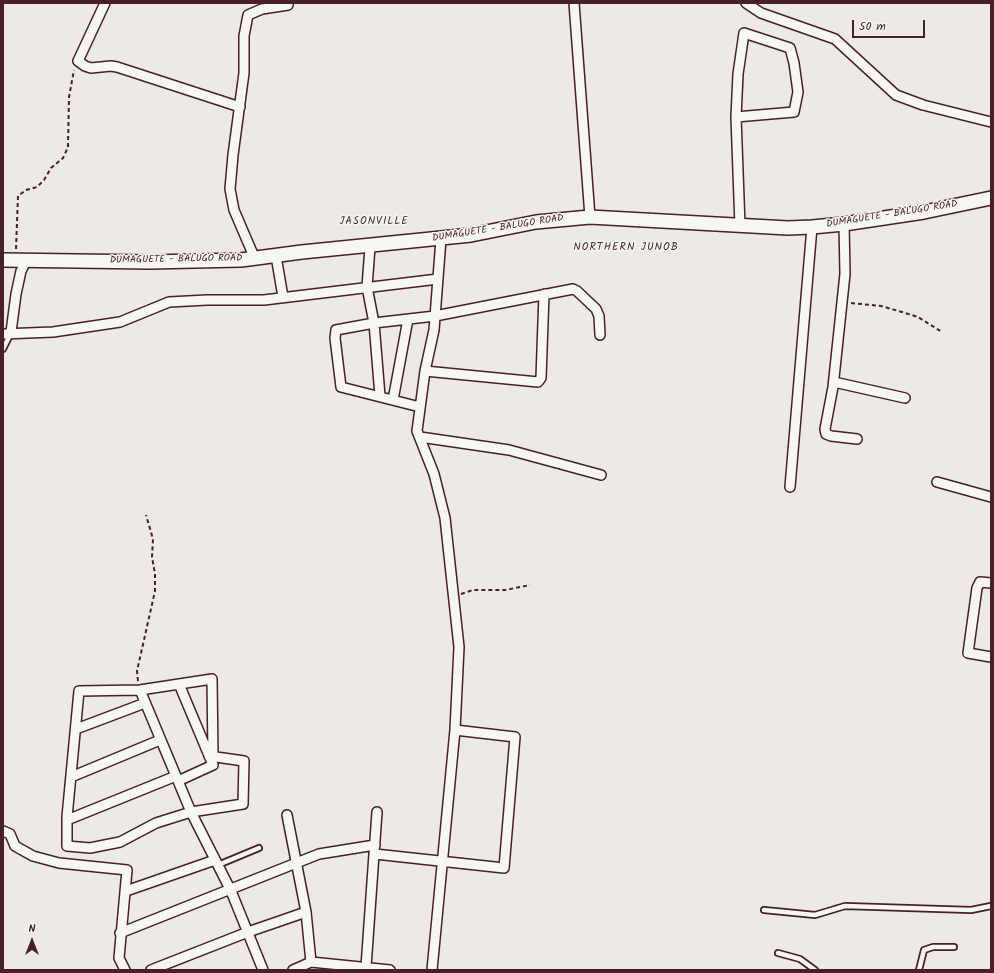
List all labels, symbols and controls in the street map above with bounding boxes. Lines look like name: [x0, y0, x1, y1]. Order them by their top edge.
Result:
scale bar: [854, 12, 927, 38]
text: 50 m: [859, 17, 886, 36]
street label: DUMAGUETE - BALUGO ROAD: [825, 199, 959, 231]
street label: DUMAGUETE - BALUGO ROAD: [431, 213, 565, 245]
district label: JASONVILLE: [339, 215, 409, 229]
district label: NORTHERN JUNOB: [573, 241, 679, 255]
street label: DUMAGUETE - BALUGO ROAD: [110, 253, 242, 267]
text: N: [29, 920, 35, 938]
north arrow: [12, 921, 52, 961]

